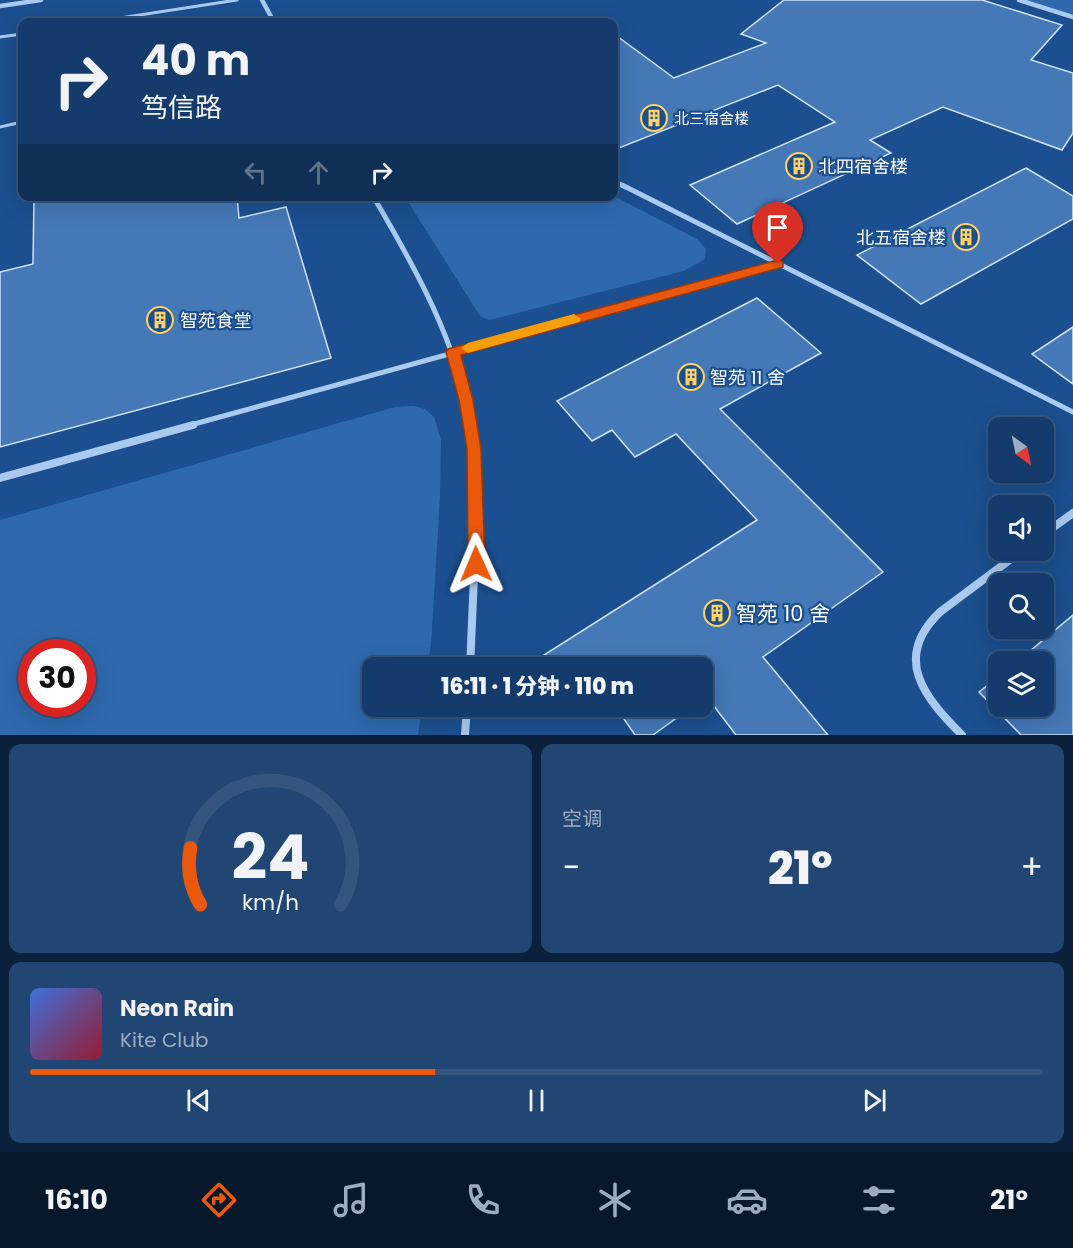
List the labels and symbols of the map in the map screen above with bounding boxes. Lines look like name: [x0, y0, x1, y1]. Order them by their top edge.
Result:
building icon: 北三宿舍楼: [639, 103, 669, 133]
place label: 北三宿舍楼: [674, 108, 749, 129]
building icon: 北四宿舍楼: [784, 151, 814, 181]
place label: 北四宿舍楼: [818, 154, 908, 179]
pin: [752, 202, 803, 264]
building icon: 北五宿舍楼: [951, 222, 981, 252]
place label: 北五宿舍楼: [856, 225, 946, 250]
building icon: 智苑食堂: [145, 305, 175, 335]
place label: 智苑食堂: [180, 308, 252, 333]
building icon: 智苑 11 舍: [676, 362, 706, 392]
place label: 智苑 11 舍: [710, 365, 785, 390]
north arrow: [988, 417, 1054, 483]
position arrow: [444, 532, 508, 596]
building icon: 智苑 10 舍: [702, 598, 732, 628]
place label: 智苑 10 舍: [736, 599, 830, 628]
speed limit sign: 30: [18, 639, 96, 717]

